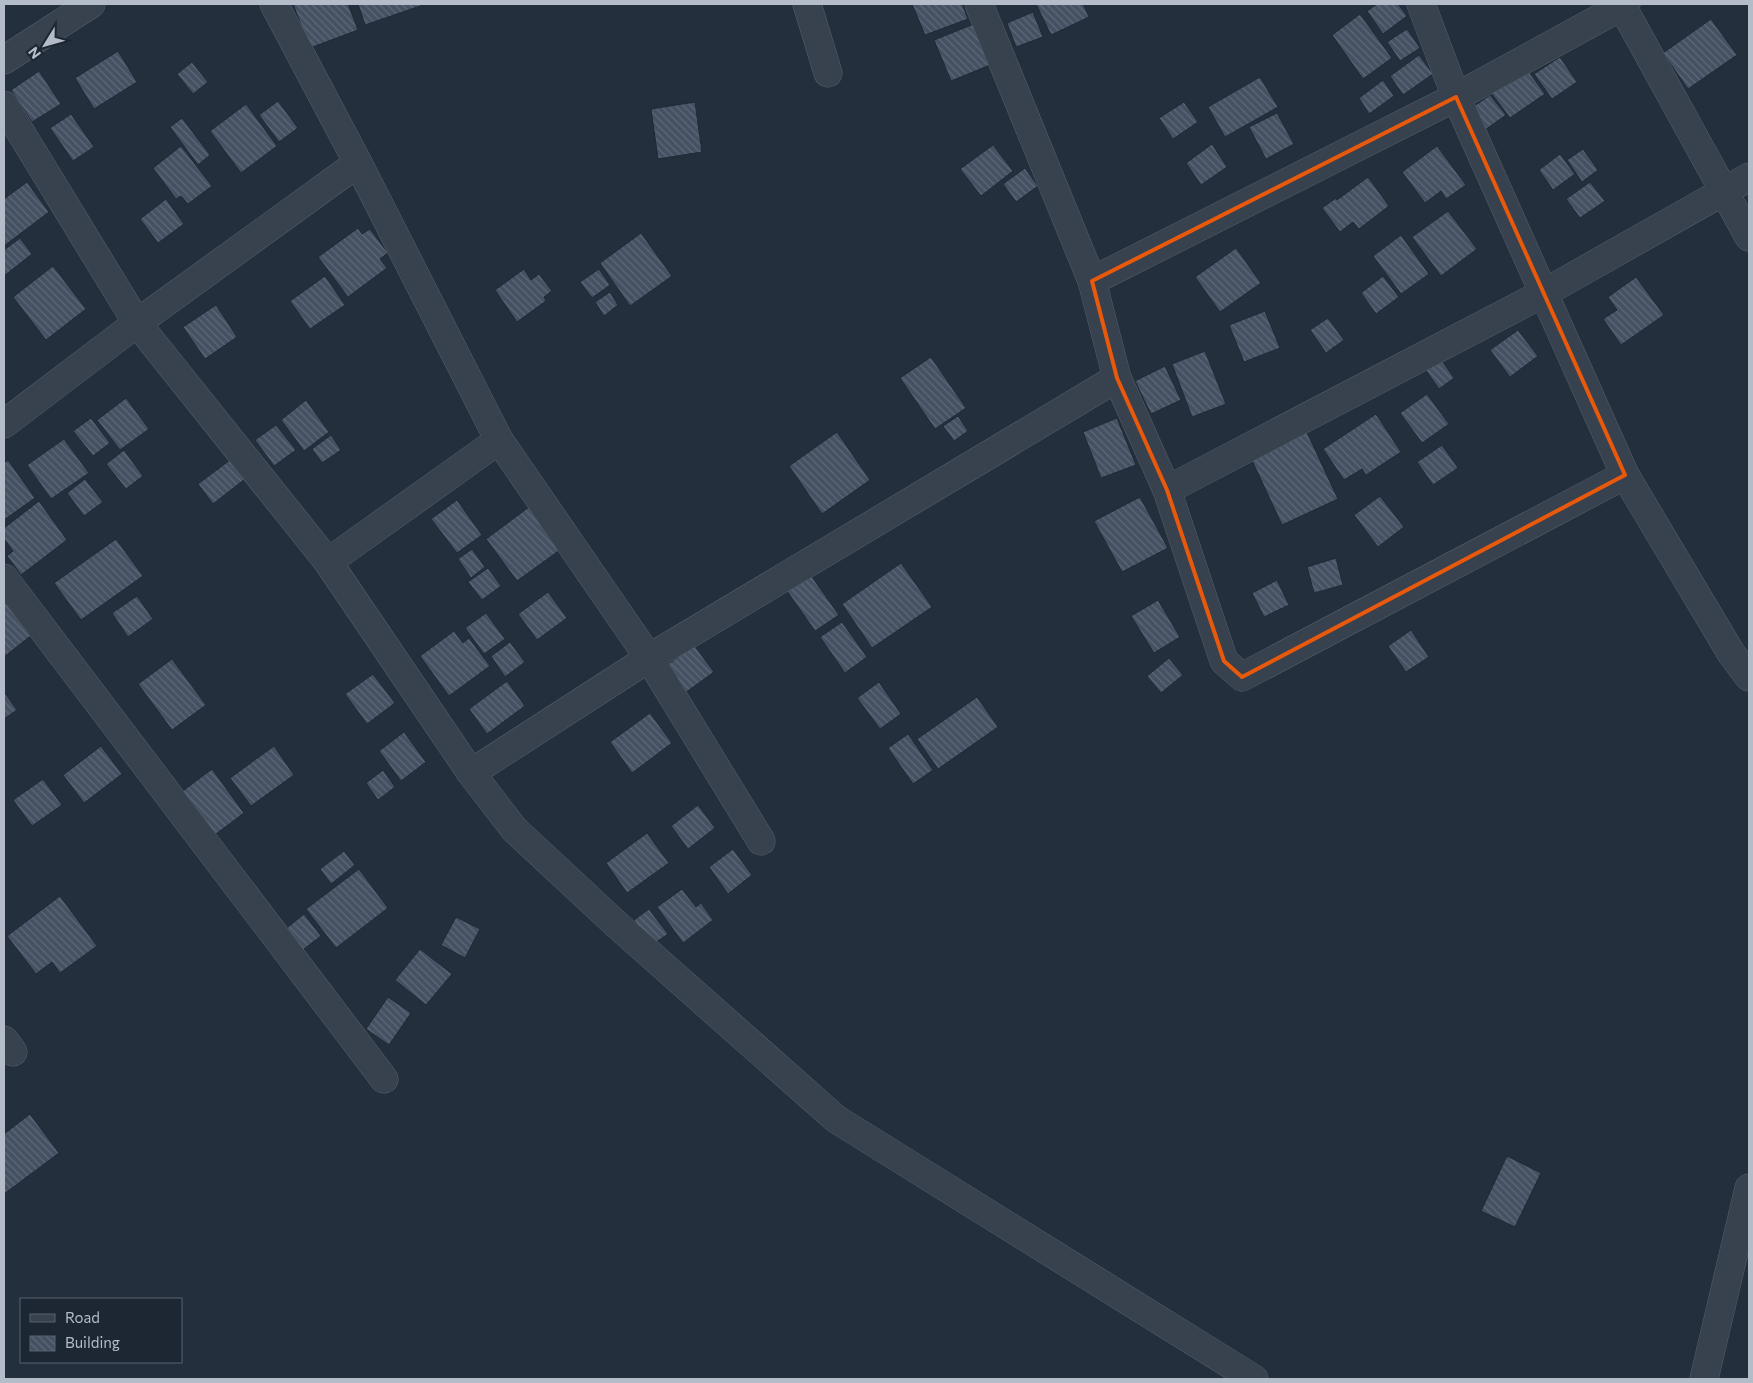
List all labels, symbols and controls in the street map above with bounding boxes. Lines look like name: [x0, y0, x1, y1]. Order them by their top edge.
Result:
north arrow: [20, 20, 70, 70]
text: N: [24, 44, 44, 62]
legend: [20, 1298, 182, 1363]
text: Road: [65, 1308, 100, 1326]
text: Building: [65, 1333, 120, 1351]

